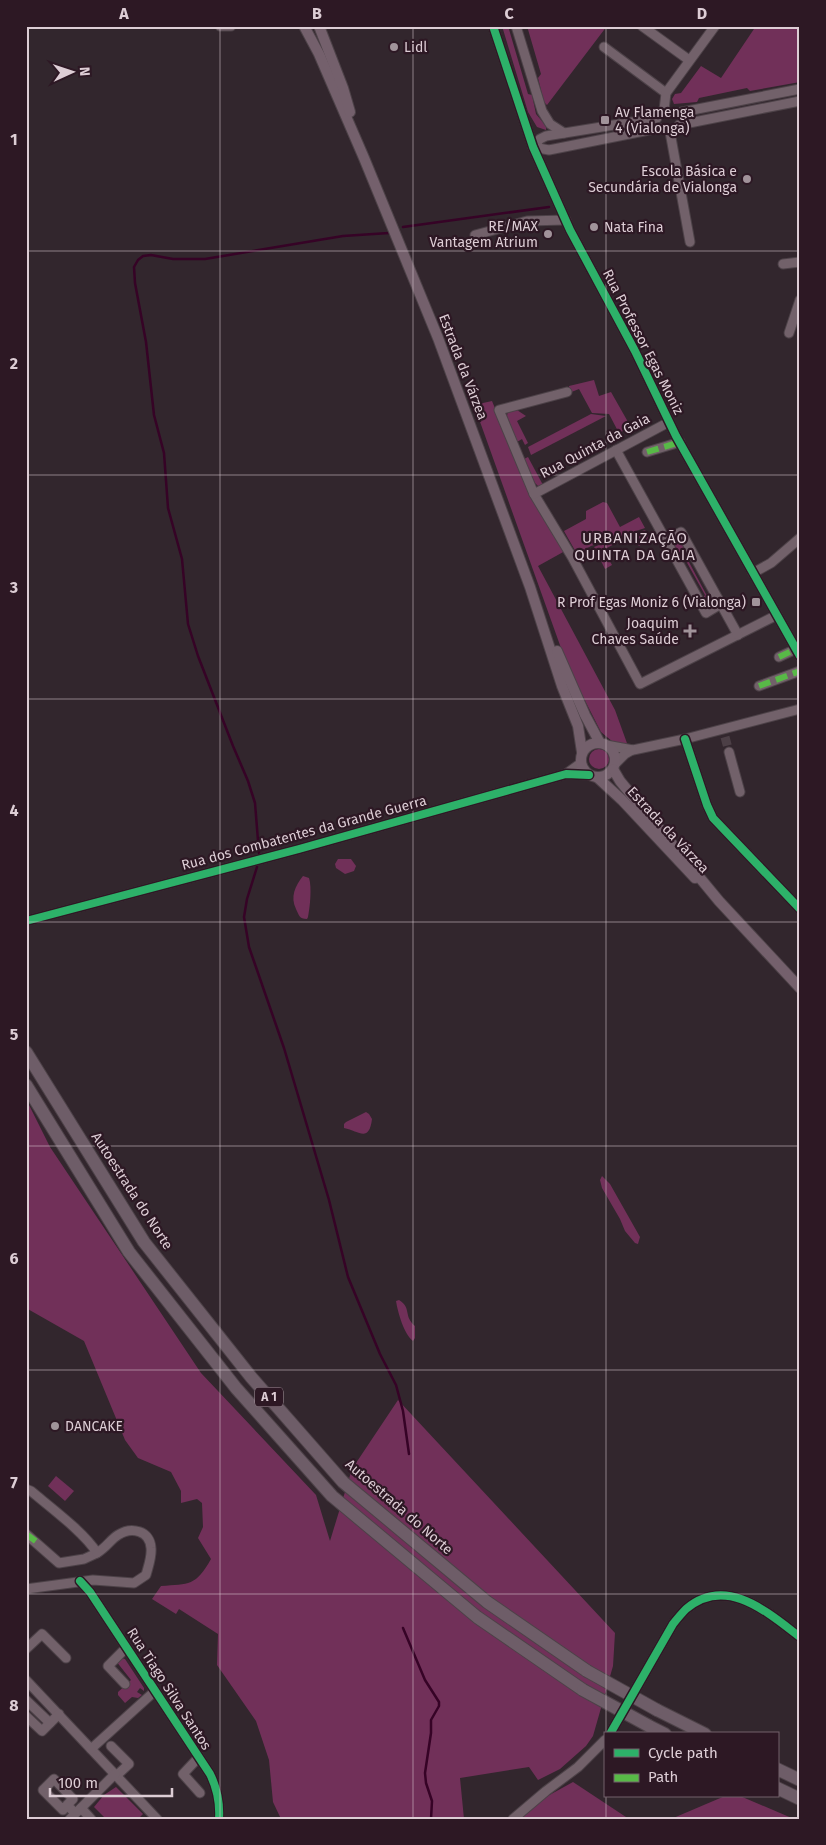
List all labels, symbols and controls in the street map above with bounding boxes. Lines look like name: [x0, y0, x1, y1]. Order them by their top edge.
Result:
text: A: [118, 4, 129, 23]
text: B: [312, 4, 322, 23]
text: C: [504, 4, 514, 23]
text: D: [697, 4, 707, 23]
place label: Lidl: [404, 39, 427, 56]
marker: Lidl: [388, 41, 400, 53]
north arrow: [48, 48, 98, 98]
text: N: [76, 66, 93, 76]
place label: Av Flamenga 4 (Vialonga): [615, 104, 694, 137]
marker: Av Flamenga 4 (Vialonga): [599, 114, 611, 126]
text: 1: [10, 130, 18, 149]
place label: Escola Básica e Secundária de Vialonga: [588, 163, 737, 196]
marker: Escola Básica e Secundária de Vialonga: [741, 173, 753, 185]
place label: RE/MAX Vantagem Atrium: [430, 218, 538, 251]
place label: Nata Fina: [604, 219, 664, 236]
marker: Nata Fina: [588, 221, 600, 233]
marker: RE/MAX Vantagem Atrium: [542, 228, 554, 240]
street label: Rua Professor Egas Moniz: [599, 267, 687, 417]
street label: Estrada da Várzea: [435, 312, 491, 422]
text: 2: [10, 354, 18, 373]
street label: Rua Quinta da Gaia: [537, 410, 653, 482]
district label: URBANIZAÇÃO QUINTA DA GAIA: [574, 529, 696, 564]
text: 3: [9, 578, 18, 597]
place label: R Prof Egas Moniz 6 (Vialonga): [557, 594, 746, 611]
marker: R Prof Egas Moniz 6 (Vialonga): [750, 596, 762, 608]
place label: Joaquim Chaves Saúde: [592, 615, 679, 648]
marker: Joaquim Chaves Saúde: [683, 624, 697, 638]
street label: Estrada da Várzea: [624, 783, 712, 877]
street label: Rua dos Combatentes da Grande Guerra: [180, 792, 428, 874]
text: 4: [9, 801, 19, 820]
text: 5: [10, 1025, 19, 1044]
street label: Autoestrada do Norte: [88, 1129, 176, 1253]
text: 6: [9, 1249, 19, 1268]
road number: A 1: [255, 1388, 283, 1406]
place label: DANCAKE: [65, 1418, 123, 1435]
marker: DANCAKE: [49, 1420, 61, 1432]
street label: Autoestrada do Norte: [342, 1456, 456, 1558]
text: 7: [10, 1473, 18, 1492]
street label: Rua Tiago Silva Santos: [123, 1625, 215, 1754]
text: 8: [9, 1696, 19, 1715]
legend: [604, 1732, 778, 1798]
text: Cycle path: [648, 1744, 718, 1762]
scale bar: [50, 1765, 172, 1797]
text: Path: [648, 1768, 678, 1786]
text: 100 m: [58, 1774, 98, 1792]

